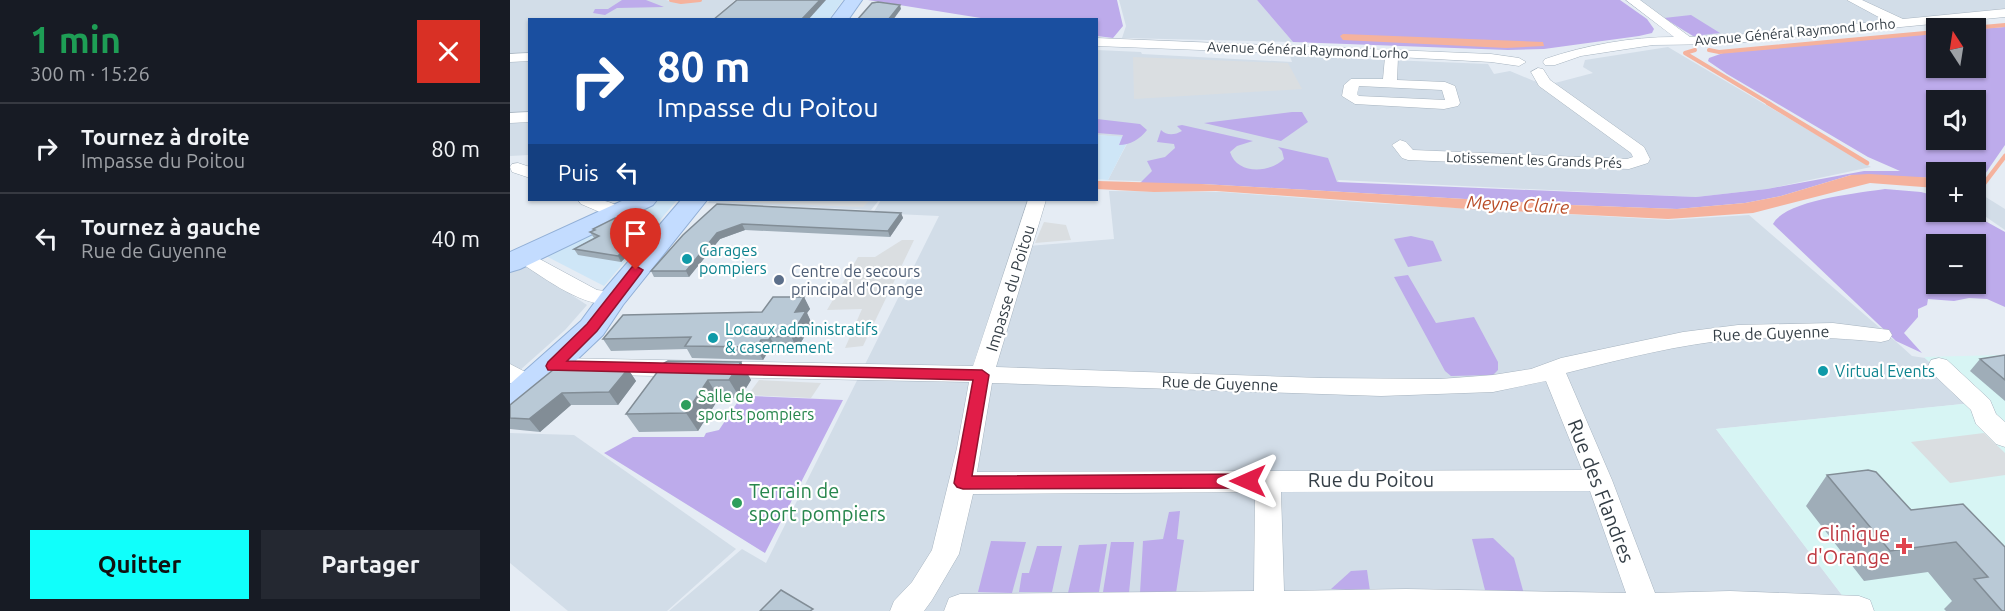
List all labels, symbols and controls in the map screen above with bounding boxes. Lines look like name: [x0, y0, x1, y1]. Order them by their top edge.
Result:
street label: Avenue Général Raymond Lorho: [1694, 15, 1896, 49]
north arrow: [1926, 18, 1986, 78]
map controls: [1926, 18, 1986, 294]
text: 1 min: [30, 19, 121, 60]
button: close: [417, 20, 480, 83]
street label: Avenue Général Raymond Lorho: [1207, 38, 1409, 62]
icon: right: [558, 42, 636, 120]
text: 80 m: [657, 43, 751, 90]
text: 300 m · 15:26: [30, 62, 150, 85]
button: sound: [1926, 90, 1986, 150]
text: Impasse du Poitou: [657, 92, 879, 122]
text: Tournez à droite: [81, 124, 250, 149]
icon: right: [30, 132, 63, 165]
text: 80 m: [431, 136, 480, 161]
text: Impasse du Poitou: [81, 149, 245, 172]
street label: Lotissement les Grands Prés: [1446, 149, 1622, 171]
icon: left: [611, 156, 644, 189]
text: Puis: [558, 160, 599, 185]
button: +: [1926, 162, 1986, 222]
water label: Meyne Claire: [1466, 191, 1570, 217]
pin: [610, 208, 661, 270]
text: Tournez à gauche: [81, 214, 261, 239]
icon: arrive: [619, 217, 652, 250]
icon: left: [30, 222, 63, 255]
street label: Impasse du Poitou: [982, 223, 1038, 353]
text: 40 m: [431, 226, 480, 251]
button: −: [1926, 234, 1986, 294]
text: Rue de Guyenne: [81, 239, 227, 262]
place label: Garages pompiers: [699, 241, 767, 277]
marker: Garages pompiers: [680, 252, 694, 266]
place label: Centre de secours principal d'Orange: [791, 262, 923, 298]
marker: Centre de secours principal d'Orange: [772, 273, 786, 287]
place label: Locaux administratifs & casernement: [725, 320, 878, 356]
street label: Rue de Guyenne: [1712, 322, 1830, 344]
marker: Locaux administratifs & casernement: [706, 331, 720, 345]
place label: Virtual Events: [1835, 362, 1935, 380]
marker: Virtual Events: [1816, 364, 1830, 378]
street label: Rue de Guyenne: [1161, 372, 1279, 394]
place label: Salle de sports pompiers: [698, 387, 814, 423]
marker: Salle de sports pompiers: [679, 398, 693, 412]
street label: Rue des Flandres: [1563, 416, 1639, 566]
position arrow: [1216, 449, 1280, 513]
street label: Rue du Poitou: [1308, 468, 1434, 491]
place label: Terrain de sport pompiers: [749, 479, 886, 525]
marker: Terrain de sport pompiers: [730, 496, 744, 510]
place label: Clinique d'Orange: [1806, 522, 1890, 568]
button: Quitter: [30, 530, 249, 599]
button: Partager: [261, 530, 480, 599]
marker: Clinique d'Orange: [1895, 537, 1913, 555]

